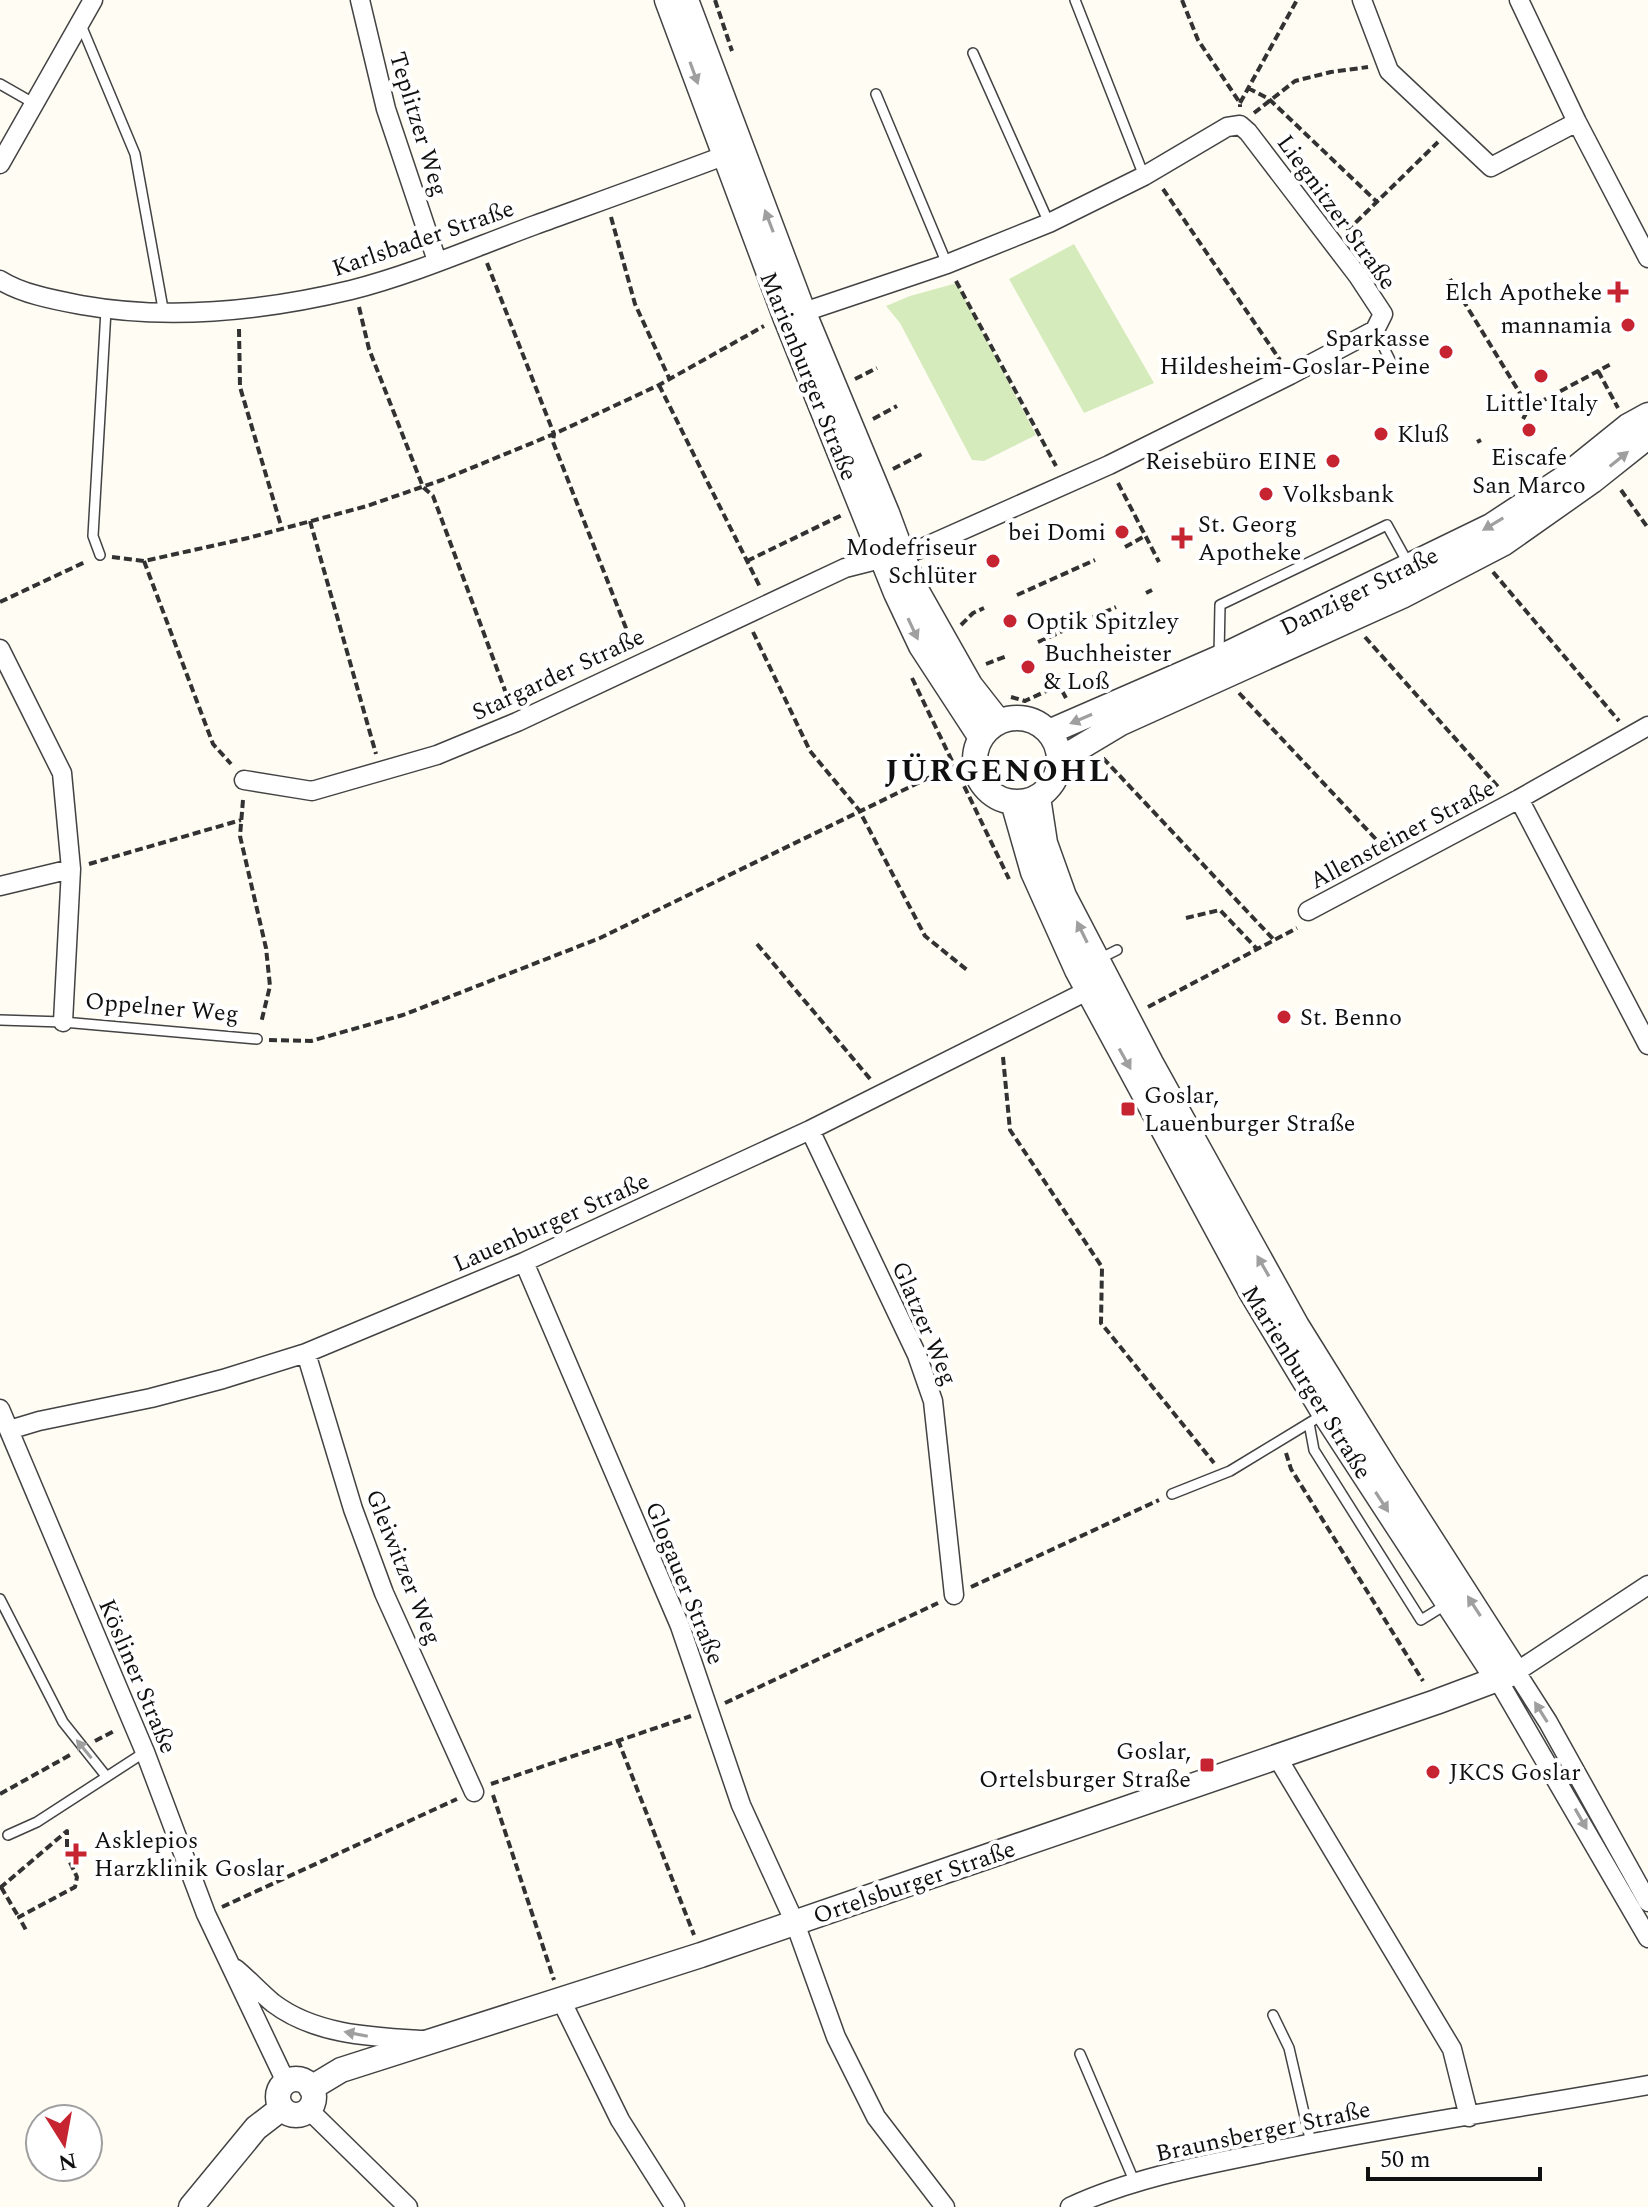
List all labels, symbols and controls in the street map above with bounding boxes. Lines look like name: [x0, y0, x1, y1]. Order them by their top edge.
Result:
street label: Teplitzer Weg: [379, 48, 457, 201]
one-way arrow: [688, 61, 701, 85]
street label: Liegnitzer Straße: [1267, 127, 1405, 298]
street label: Karlsbader Straße: [327, 191, 519, 287]
one-way arrow: [762, 209, 775, 233]
street label: Marienburger Straße: [750, 266, 867, 486]
place label: Elch Apotheke: [1445, 275, 1602, 311]
marker: Elch Apotheke: [1609, 283, 1627, 301]
place label: mannamia: [1500, 308, 1612, 344]
marker: mannamia: [1619, 316, 1637, 334]
place label: Sparkasse Hildesheim-Goslar-Peine: [1159, 321, 1430, 385]
marker: Sparkasse Hildesheim-Goslar-Peine: [1437, 343, 1455, 361]
marker: Little Italy: [1532, 367, 1550, 385]
place label: Little Italy: [1485, 386, 1599, 422]
place label: Kluß: [1397, 417, 1449, 453]
marker: Eiscafe San Marco: [1520, 421, 1538, 439]
marker: Kluß: [1372, 425, 1390, 443]
place label: Eiscafe San Marco: [1472, 440, 1586, 504]
place label: Reisebüro EINE: [1145, 444, 1317, 480]
one-way arrow: [1609, 451, 1629, 468]
marker: Reisebüro EINE: [1324, 452, 1342, 470]
place label: Volksbank: [1282, 477, 1394, 513]
marker: Volksbank: [1257, 485, 1275, 503]
place label: St. Georg Apotheke: [1198, 507, 1301, 571]
place label: bei Domi: [1008, 515, 1106, 551]
one-way arrow: [1482, 517, 1504, 531]
marker: bei Domi: [1113, 523, 1131, 541]
marker: St. Georg Apotheke: [1173, 529, 1191, 547]
place label: Modefriseur Schlüter: [846, 530, 977, 594]
street label: Danziger Straße: [1274, 538, 1445, 646]
marker: Modefriseur Schlüter: [984, 552, 1002, 570]
place label: Optik Spitzley: [1026, 604, 1180, 640]
marker: Optik Spitzley: [1001, 612, 1019, 630]
one-way arrow: [906, 617, 920, 641]
street label: Stargarder Straße: [466, 619, 651, 731]
place label: Buchheister & Loß: [1044, 636, 1172, 700]
marker: Buchheister & Loß: [1019, 658, 1037, 676]
one-way arrow: [1069, 712, 1093, 725]
district label: JÜRGENOHL: [885, 747, 1111, 796]
street label: Allensteiner Straße: [1303, 771, 1502, 899]
one-way arrow: [1075, 920, 1089, 943]
street label: Oppelner Weg: [83, 983, 240, 1033]
place label: St. Benno: [1300, 1000, 1402, 1036]
marker: St. Benno: [1275, 1008, 1293, 1026]
one-way arrow: [1118, 1048, 1132, 1071]
place label: Goslar, Lauenburger Straße: [1144, 1078, 1355, 1142]
marker: Goslar, Lauenburger Straße: [1119, 1100, 1137, 1118]
street label: Lauenburger Straße: [447, 1163, 655, 1282]
one-way arrow: [1257, 1255, 1271, 1277]
street label: Glatzer Weg: [882, 1256, 966, 1391]
street label: Marienburger Straße: [1232, 1278, 1380, 1487]
street label: Gleiwitzer Weg: [355, 1484, 451, 1651]
one-way arrow: [1374, 1491, 1388, 1513]
street label: Glogauer Straße: [635, 1496, 733, 1670]
street label: Kösliner Straße: [88, 1593, 186, 1759]
one-way arrow: [1467, 1596, 1482, 1617]
one-way arrow: [1535, 1701, 1549, 1723]
place label: Goslar, Ortelsburger Straße: [979, 1734, 1191, 1798]
one-way arrow: [77, 1739, 93, 1759]
place label: JKCS Goslar: [1449, 1755, 1581, 1791]
marker: Goslar, Ortelsburger Straße: [1198, 1756, 1216, 1774]
marker: JKCS Goslar: [1424, 1763, 1442, 1781]
one-way arrow: [1574, 1808, 1588, 1830]
place label: Asklepios Harzklinik Goslar: [94, 1823, 285, 1887]
street label: Ortelsburger Straße: [808, 1831, 1020, 1934]
marker: Asklepios Harzklinik Goslar: [65, 1843, 87, 1865]
one-way arrow: [343, 2027, 368, 2040]
street label: Braunsberger Straße: [1152, 2092, 1374, 2172]
north arrow: [24, 2103, 104, 2183]
scale bar: [1368, 2131, 1540, 2181]
text: 50 m: [1380, 2142, 1431, 2178]
text: N: [56, 2143, 79, 2179]

